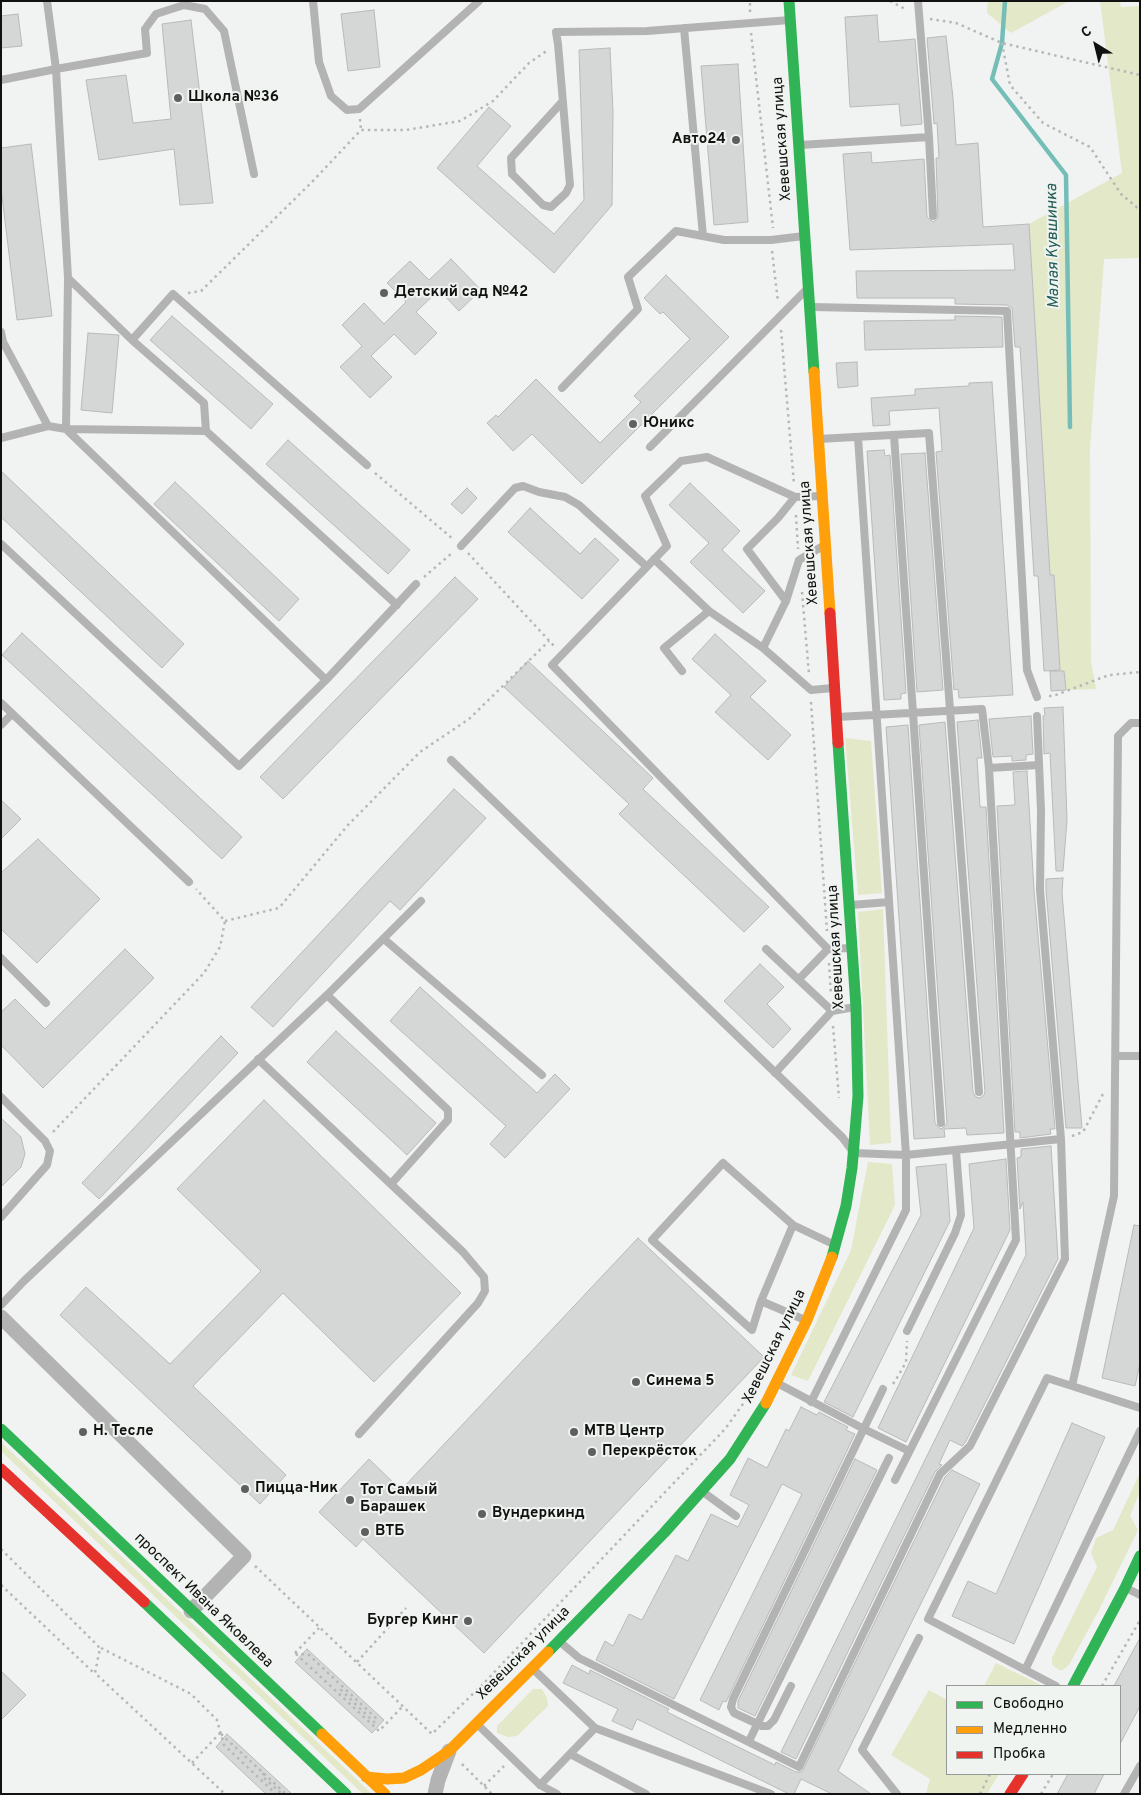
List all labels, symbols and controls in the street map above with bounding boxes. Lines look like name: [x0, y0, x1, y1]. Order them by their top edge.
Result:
north arrow: [1071, 20, 1121, 70]
text: С: [1078, 23, 1096, 42]
street label: Хевешская улица: [770, 76, 796, 202]
place label: Школа №36: [188, 89, 279, 107]
marker: Школа №36: [172, 92, 184, 104]
place label: Авто24: [672, 131, 726, 149]
marker: Авто24: [730, 134, 742, 146]
water label: Малая Кувшинка: [1043, 183, 1065, 309]
place label: Детский сад №42: [394, 284, 528, 302]
marker: Детский сад №42: [378, 287, 390, 299]
place label: Юникс: [643, 415, 695, 433]
marker: Юникс: [627, 418, 639, 430]
street label: Хевешская улица: [797, 480, 823, 606]
street label: Хевешская улица: [825, 884, 849, 1010]
street label: Хевешская улица: [740, 1287, 810, 1407]
place label: Синема 5: [646, 1373, 714, 1391]
marker: Синема 5: [630, 1376, 642, 1388]
place label: Н. Тесле: [93, 1423, 154, 1441]
place label: МТВ Центр: [584, 1423, 664, 1441]
marker: Н. Тесле: [77, 1426, 89, 1438]
marker: МТВ Центр: [568, 1426, 580, 1438]
place label: Перекрёсток: [602, 1443, 697, 1461]
marker: Перекрёсток: [586, 1446, 598, 1458]
place label: Пицца-Ник: [255, 1480, 338, 1498]
place label: Тот Самый Барашек: [360, 1482, 438, 1517]
marker: Пицца-Ник: [239, 1483, 251, 1495]
marker: Тот Самый Барашек: [344, 1494, 356, 1506]
place label: Вундеркинд: [492, 1505, 585, 1523]
marker: Вундеркинд: [476, 1508, 488, 1520]
place label: ВТБ: [375, 1523, 404, 1541]
marker: ВТБ: [359, 1526, 371, 1538]
street label: проспект Ивана Яковлева: [130, 1530, 276, 1672]
street label: Хевешская улица: [474, 1604, 574, 1704]
place label: Бургер Кинг: [367, 1612, 458, 1630]
marker: Бургер Кинг: [462, 1615, 474, 1627]
legend: [946, 1685, 1121, 1775]
text: Свободно: [993, 1695, 1064, 1714]
text: Медленно: [993, 1720, 1067, 1739]
text: Пробка: [993, 1745, 1045, 1764]

